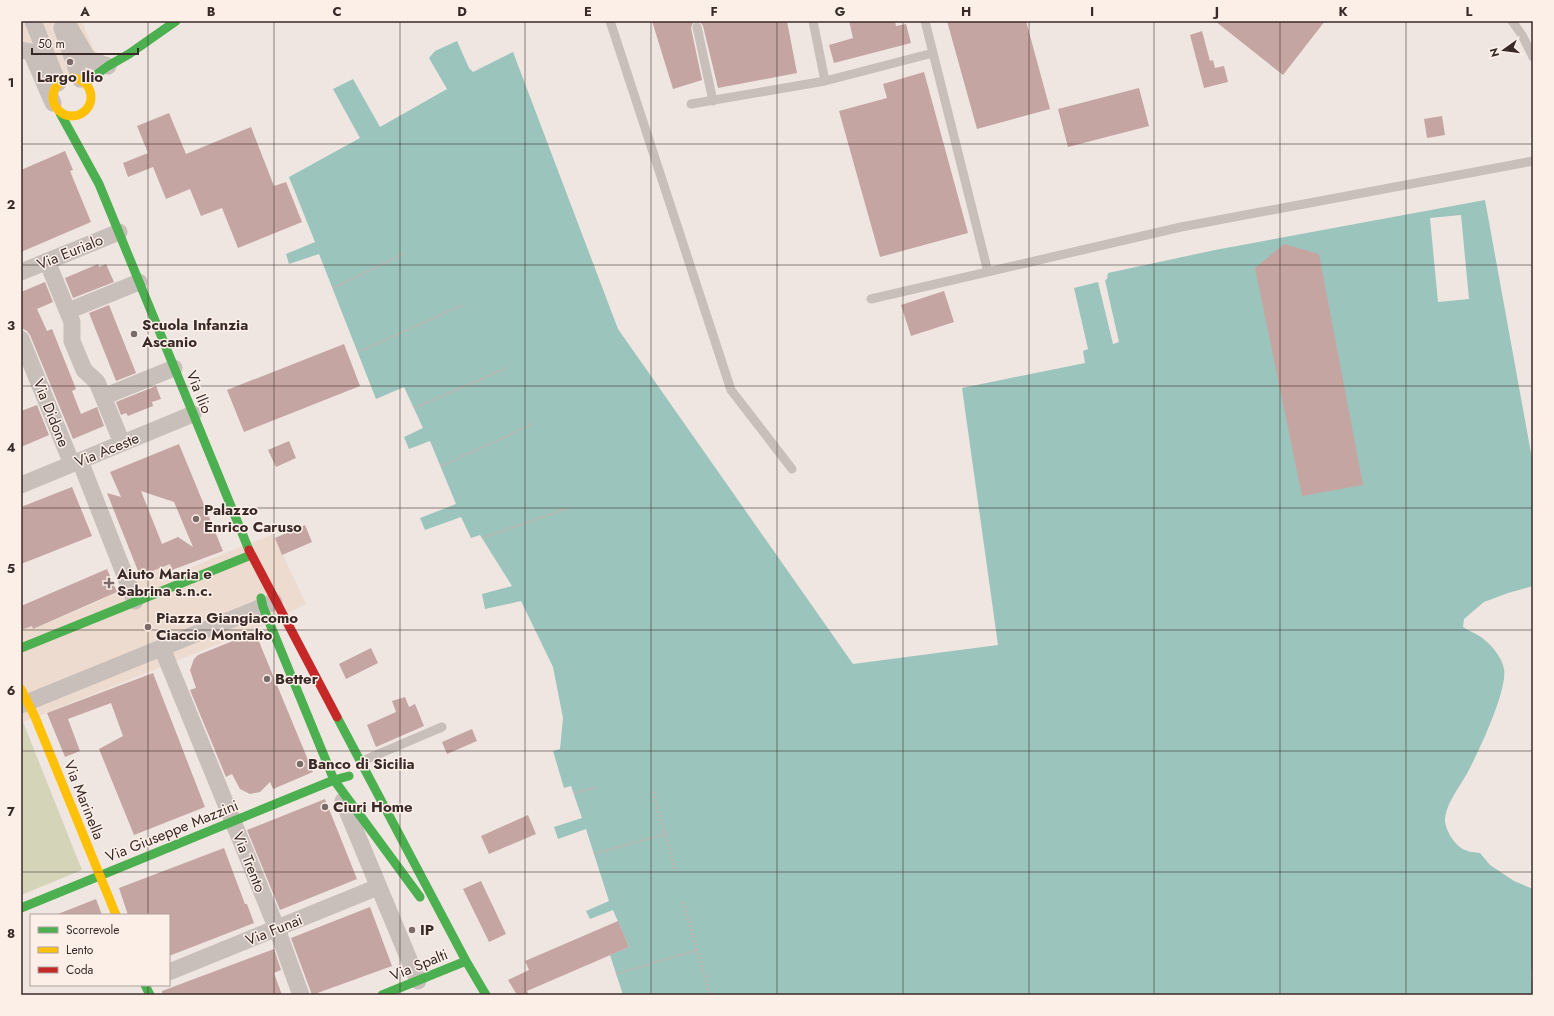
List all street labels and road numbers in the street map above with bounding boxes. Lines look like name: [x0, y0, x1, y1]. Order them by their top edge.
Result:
street label: Via Eurialo: [34, 229, 106, 275]
street label: Via Ilio: [180, 367, 218, 417]
street label: Via Didone: [27, 376, 75, 451]
street label: Via Aceste: [71, 427, 143, 473]
street label: Via Marinella: [58, 757, 110, 843]
street label: Via Giuseppe Mazzini: [102, 794, 242, 868]
street label: Via Trento: [227, 828, 271, 896]
street label: Via Funai: [242, 909, 306, 951]
street label: Via Spalti: [387, 943, 451, 987]

